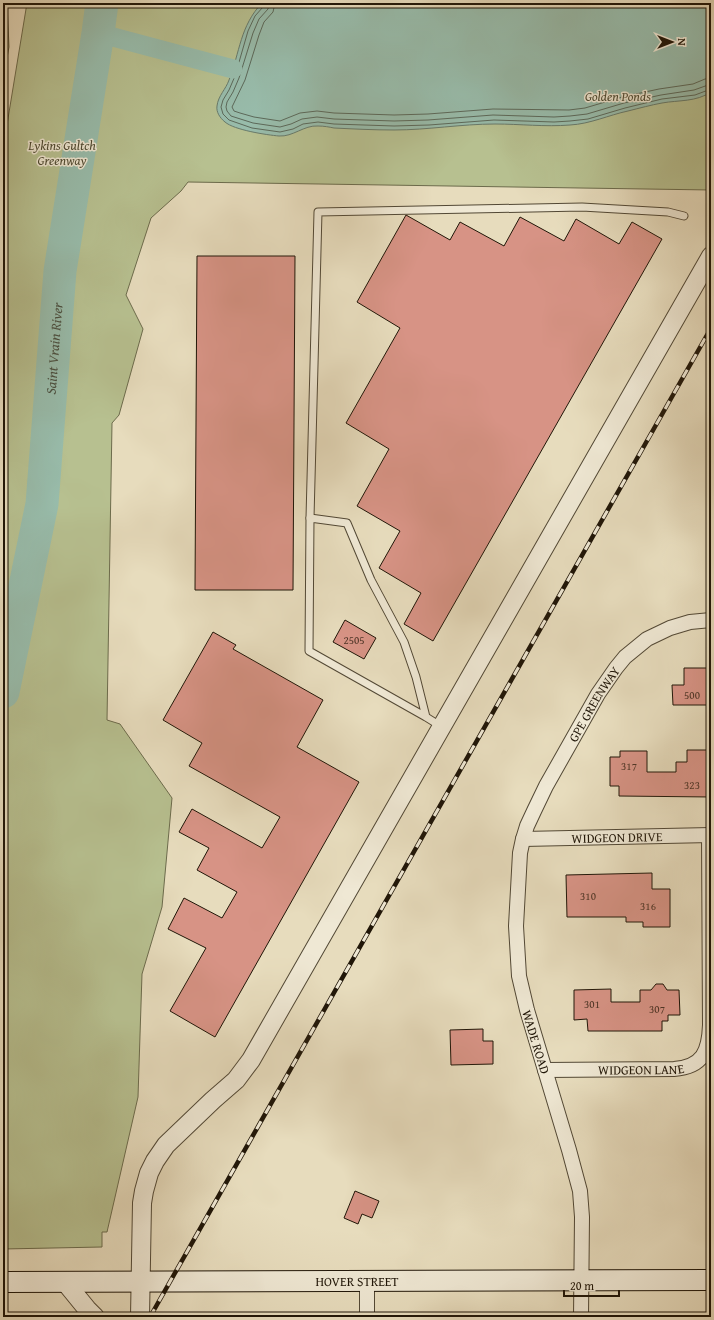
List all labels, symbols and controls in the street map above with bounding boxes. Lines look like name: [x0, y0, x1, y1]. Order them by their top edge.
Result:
north arrow: [652, 22, 692, 62]
text: N: [674, 38, 690, 46]
park label: Golden Ponds: [585, 87, 651, 106]
park label: Lykins Gultch Greenway: [27, 136, 96, 170]
water label: Saint Vrain River: [40, 301, 68, 395]
house number: 2505: [343, 632, 365, 648]
street label: GPE GREENWAY: [563, 662, 624, 745]
house number: 500: [684, 687, 700, 703]
house number: 317: [621, 758, 637, 774]
house number: 323: [684, 777, 700, 793]
street label: WIDGEON DRIVE: [571, 827, 663, 847]
house number: 310: [580, 888, 596, 904]
house number: 316: [640, 898, 656, 914]
house number: 301: [584, 996, 600, 1012]
house number: 307: [649, 1001, 665, 1017]
street label: WADE ROAD: [517, 1008, 555, 1076]
street label: WIDGEON LANE: [598, 1058, 686, 1079]
street label: HOVER STREET: [315, 1271, 399, 1291]
scale bar: [564, 1272, 619, 1298]
text: 20 m: [570, 1277, 594, 1294]

